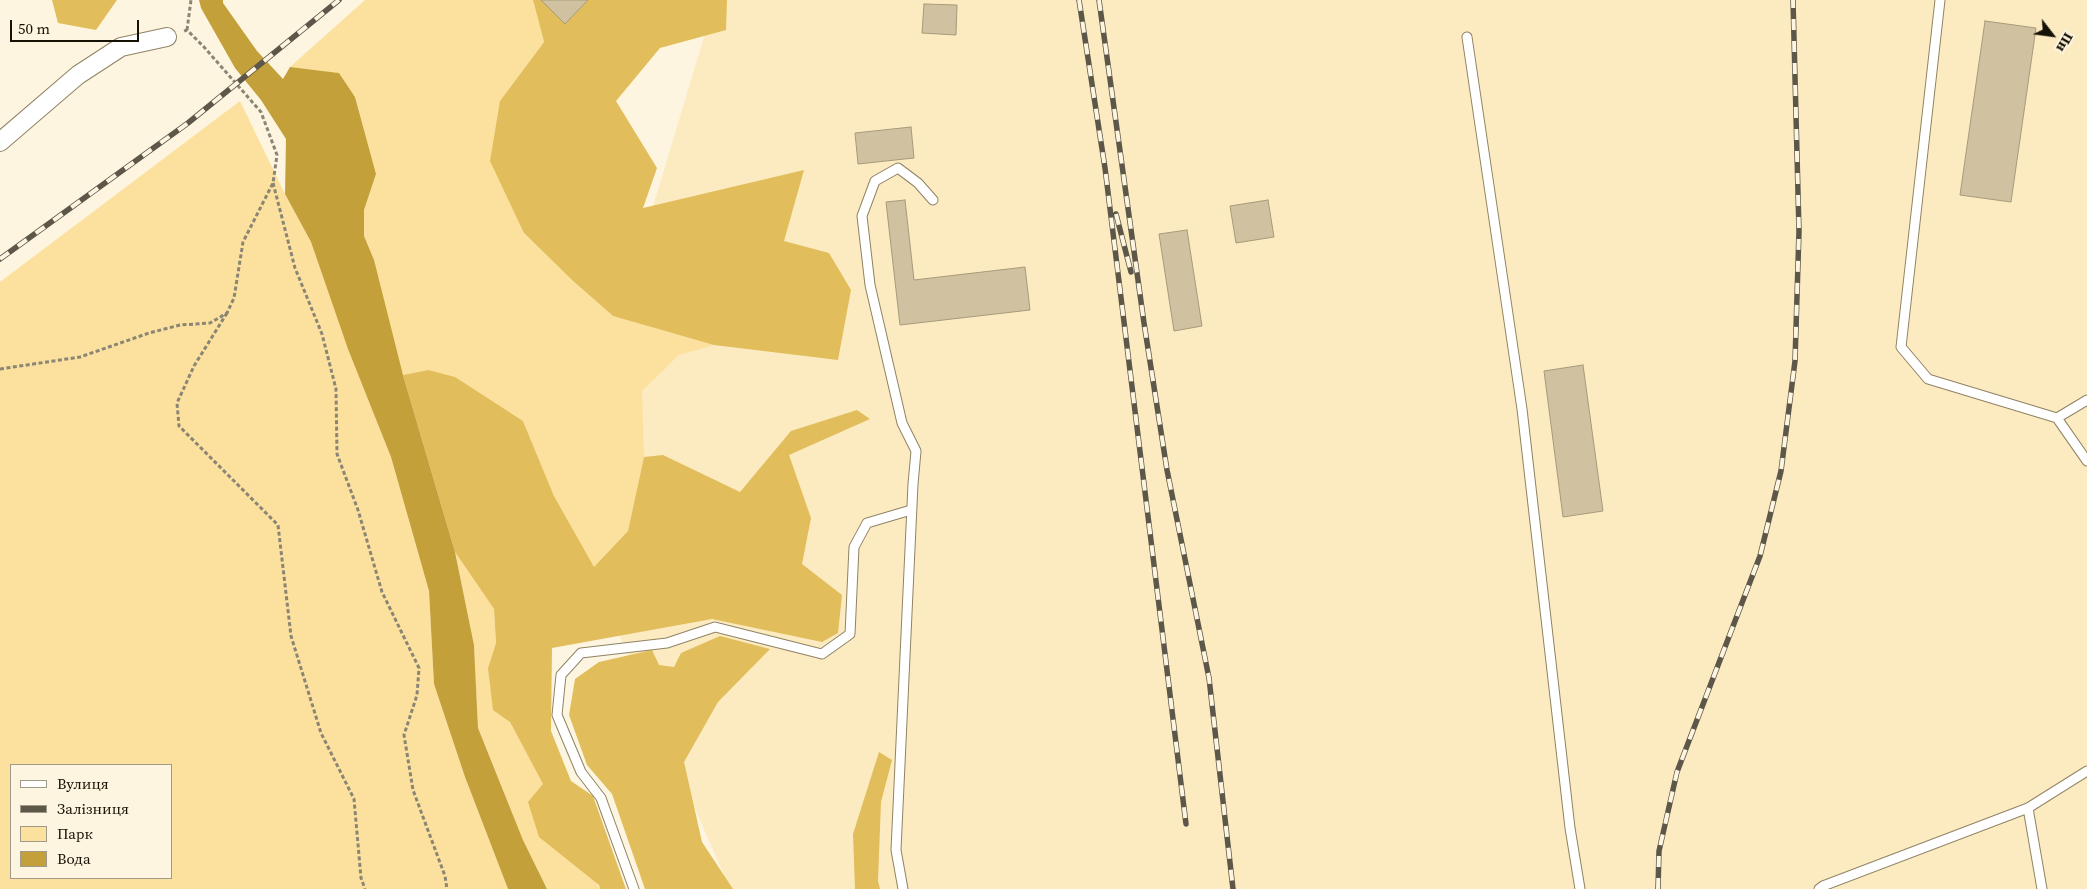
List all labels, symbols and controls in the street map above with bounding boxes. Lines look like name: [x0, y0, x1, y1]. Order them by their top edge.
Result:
scale bar: [12, 10, 141, 42]
north arrow: [2027, 10, 2077, 60]
text: 50 m: [18, 18, 50, 39]
text: Пн: [2051, 29, 2079, 56]
legend: [10, 764, 172, 879]
text: Вулиця: [57, 773, 109, 794]
text: Залізниця: [57, 798, 129, 819]
text: Парк: [57, 823, 93, 844]
text: Вода: [57, 848, 91, 869]

